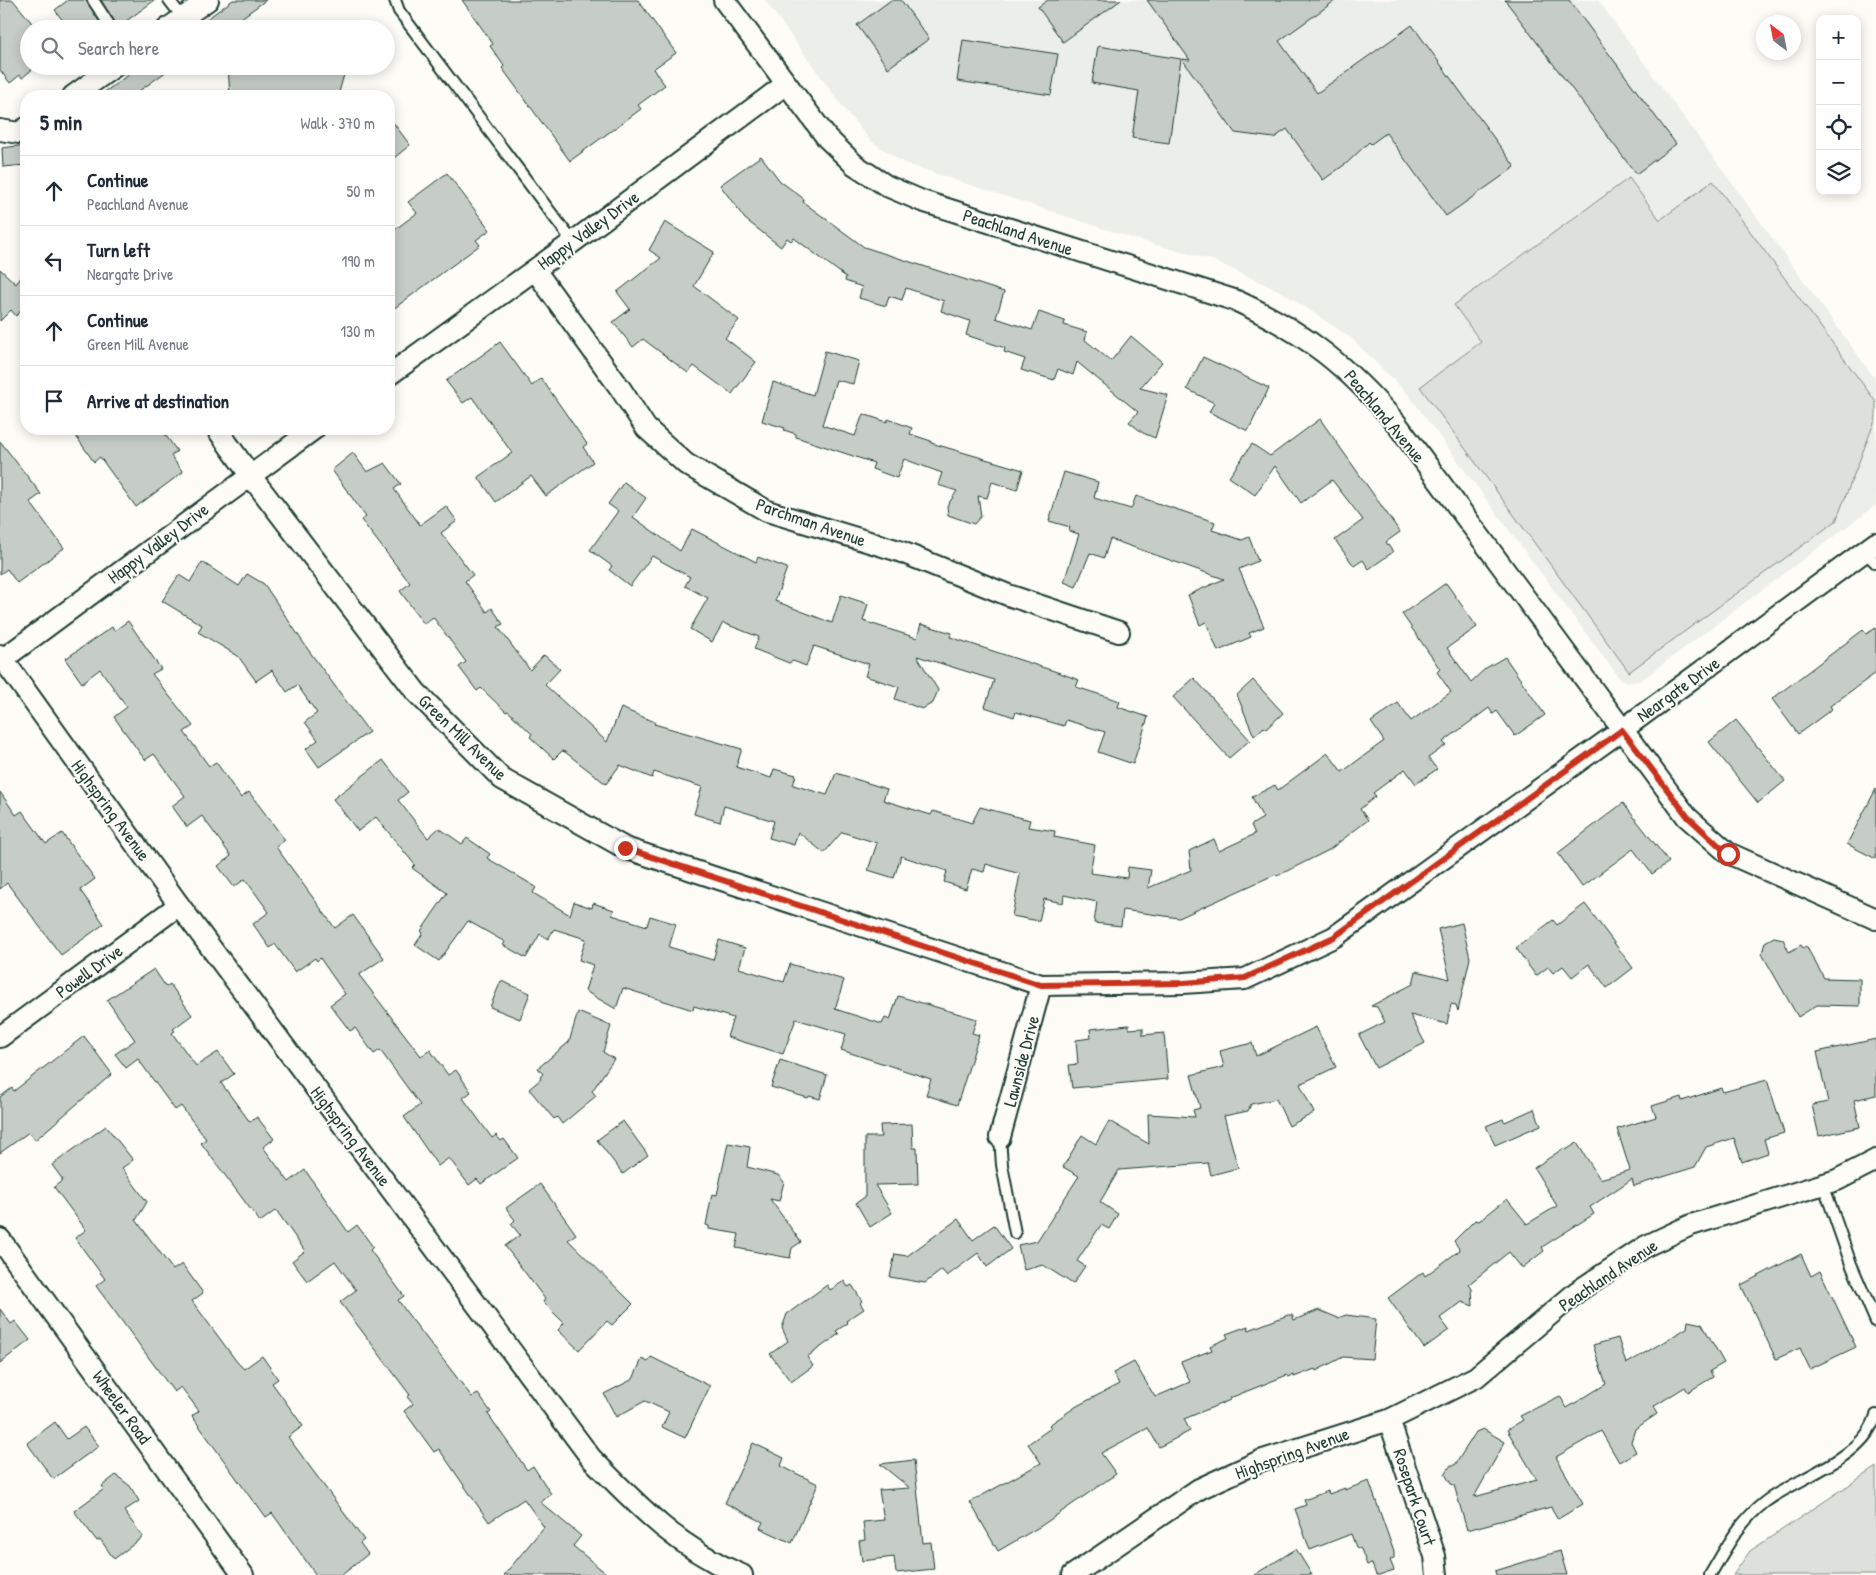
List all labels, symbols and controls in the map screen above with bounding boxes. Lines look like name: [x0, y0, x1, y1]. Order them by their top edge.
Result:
north arrow: [1756, 15, 1801, 60]
map controls: [1816, 15, 1861, 195]
button: +: [1816, 15, 1861, 60]
search box: [20, 20, 395, 75]
icon: search: [38, 34, 66, 62]
text: Search here: [78, 35, 159, 61]
button: −: [1816, 60, 1861, 105]
button: locate: [1816, 105, 1861, 150]
text: 5 min: [40, 108, 82, 137]
text: Walk · 370 m: [301, 112, 375, 134]
button: layers: [1816, 150, 1861, 195]
text: Continue: [87, 167, 148, 193]
icon: ahead: [40, 177, 68, 205]
text: 50 m: [347, 180, 375, 202]
street label: Happy Valley Drive: [532, 185, 644, 275]
text: Peachland Avenue: [87, 193, 189, 215]
street label: Peachland Avenue: [960, 202, 1076, 262]
text: Turn left: [87, 237, 150, 263]
icon: left: [40, 247, 68, 275]
text: 190 m: [342, 250, 375, 272]
text: Neargate Drive: [87, 263, 173, 285]
text: Continue: [87, 307, 148, 333]
icon: ahead: [40, 317, 68, 345]
text: 130 m: [340, 320, 375, 342]
text: Green Mill Avenue: [87, 333, 189, 355]
street label: Peachland Avenue: [1339, 364, 1431, 468]
icon: arrive: [40, 387, 68, 415]
text: Arrive at destination: [87, 388, 229, 414]
street label: Parchman Avenue: [753, 492, 869, 552]
street label: Happy Valley Drive: [102, 497, 214, 589]
street label: Neargate Drive: [1631, 650, 1725, 728]
street label: Green Mill Avenue: [413, 688, 513, 786]
street label: Highspring Avenue: [66, 754, 156, 866]
route end: [614, 837, 637, 860]
route start: [1717, 843, 1740, 866]
street label: Powell Drive: [50, 938, 128, 1004]
street label: Lawnside Drive: [997, 1013, 1045, 1109]
street label: Highspring Avenue: [305, 1081, 397, 1191]
street label: Peachland Avenue: [1554, 1233, 1662, 1317]
street label: Wheeler Road: [87, 1365, 157, 1449]
street label: Highspring Avenue: [1232, 1421, 1352, 1485]
street label: Rosepark Court: [1388, 1445, 1443, 1549]

